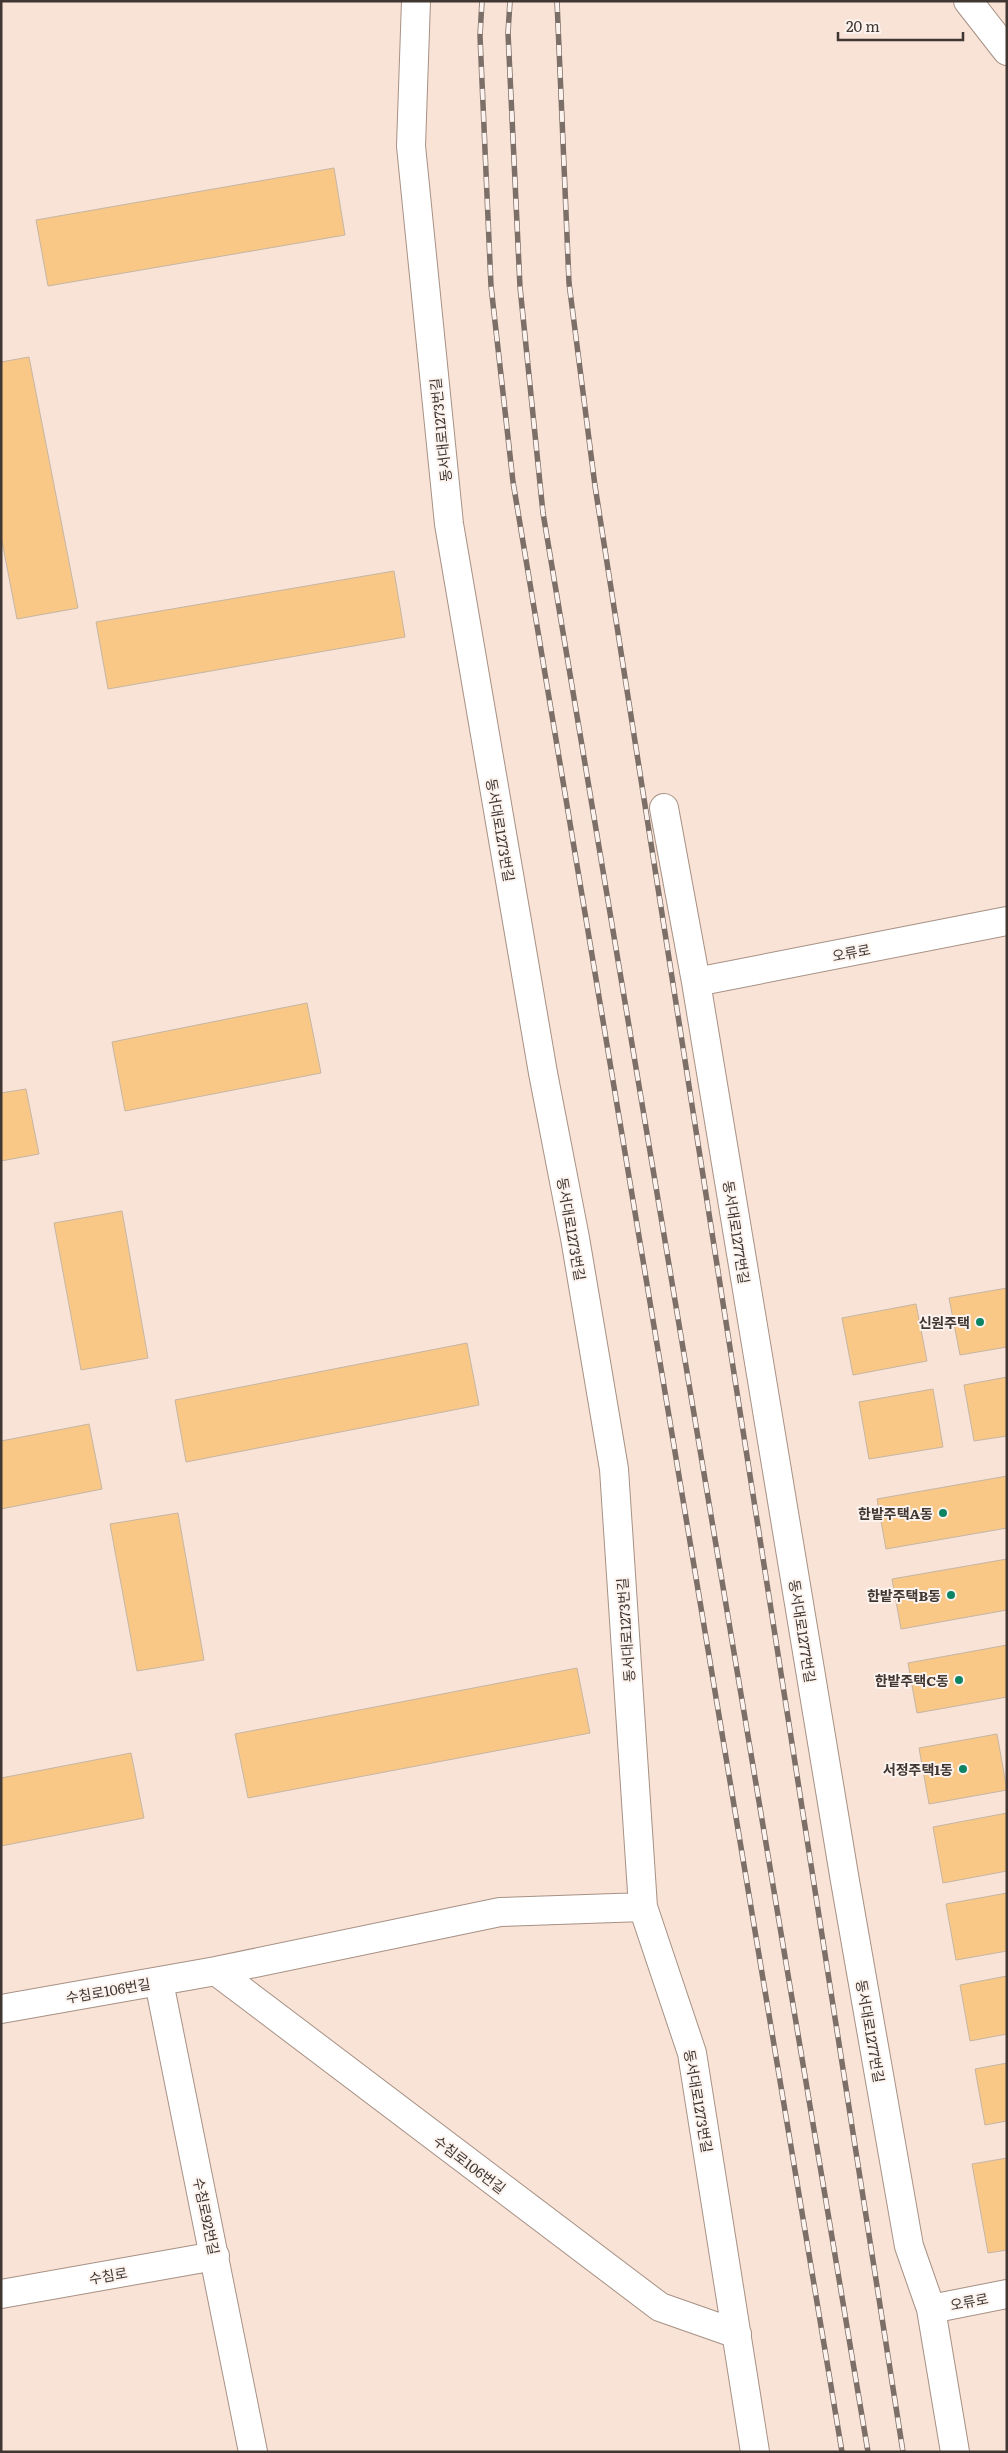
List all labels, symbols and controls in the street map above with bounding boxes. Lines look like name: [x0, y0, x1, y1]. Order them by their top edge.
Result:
scale bar: [838, 10, 963, 42]
text: 20 m: [846, 14, 880, 37]
street label: 동서대로1273번길: [425, 377, 455, 483]
street label: 동서대로1273번길: [482, 777, 520, 883]
street label: 오류로: [830, 938, 872, 966]
street label: 동서대로1273번길: [553, 1176, 591, 1282]
street label: 동서대로1277번길: [719, 1179, 755, 1285]
place label: 신원주택: [918, 1312, 970, 1332]
marker: 신원주택: [974, 1316, 986, 1328]
place label: 한밭주택A동: [858, 1503, 933, 1523]
marker: 한밭주택A동: [937, 1507, 949, 1519]
street label: 동서대로1273번길: [611, 1577, 639, 1683]
street label: 동서대로1277번길: [785, 1578, 821, 1684]
place label: 한밭주택B동: [867, 1585, 941, 1605]
marker: 한밭주택B동: [945, 1589, 957, 1601]
place label: 한밭주택C동: [875, 1670, 949, 1690]
marker: 한밭주택C동: [953, 1674, 965, 1686]
place label: 서정주택1동: [883, 1759, 953, 1779]
marker: 서정주택1동: [957, 1763, 969, 1775]
street label: 수침로106번길: [64, 1973, 152, 2007]
street label: 동서대로1277번길: [852, 1978, 890, 2084]
street label: 동서대로1273번길: [680, 2048, 718, 2154]
street label: 수침로106번길: [430, 2130, 510, 2198]
street label: 수침로92번길: [189, 2175, 225, 2257]
street label: 수침로: [87, 2262, 129, 2288]
street label: 오류로: [948, 2287, 990, 2315]

